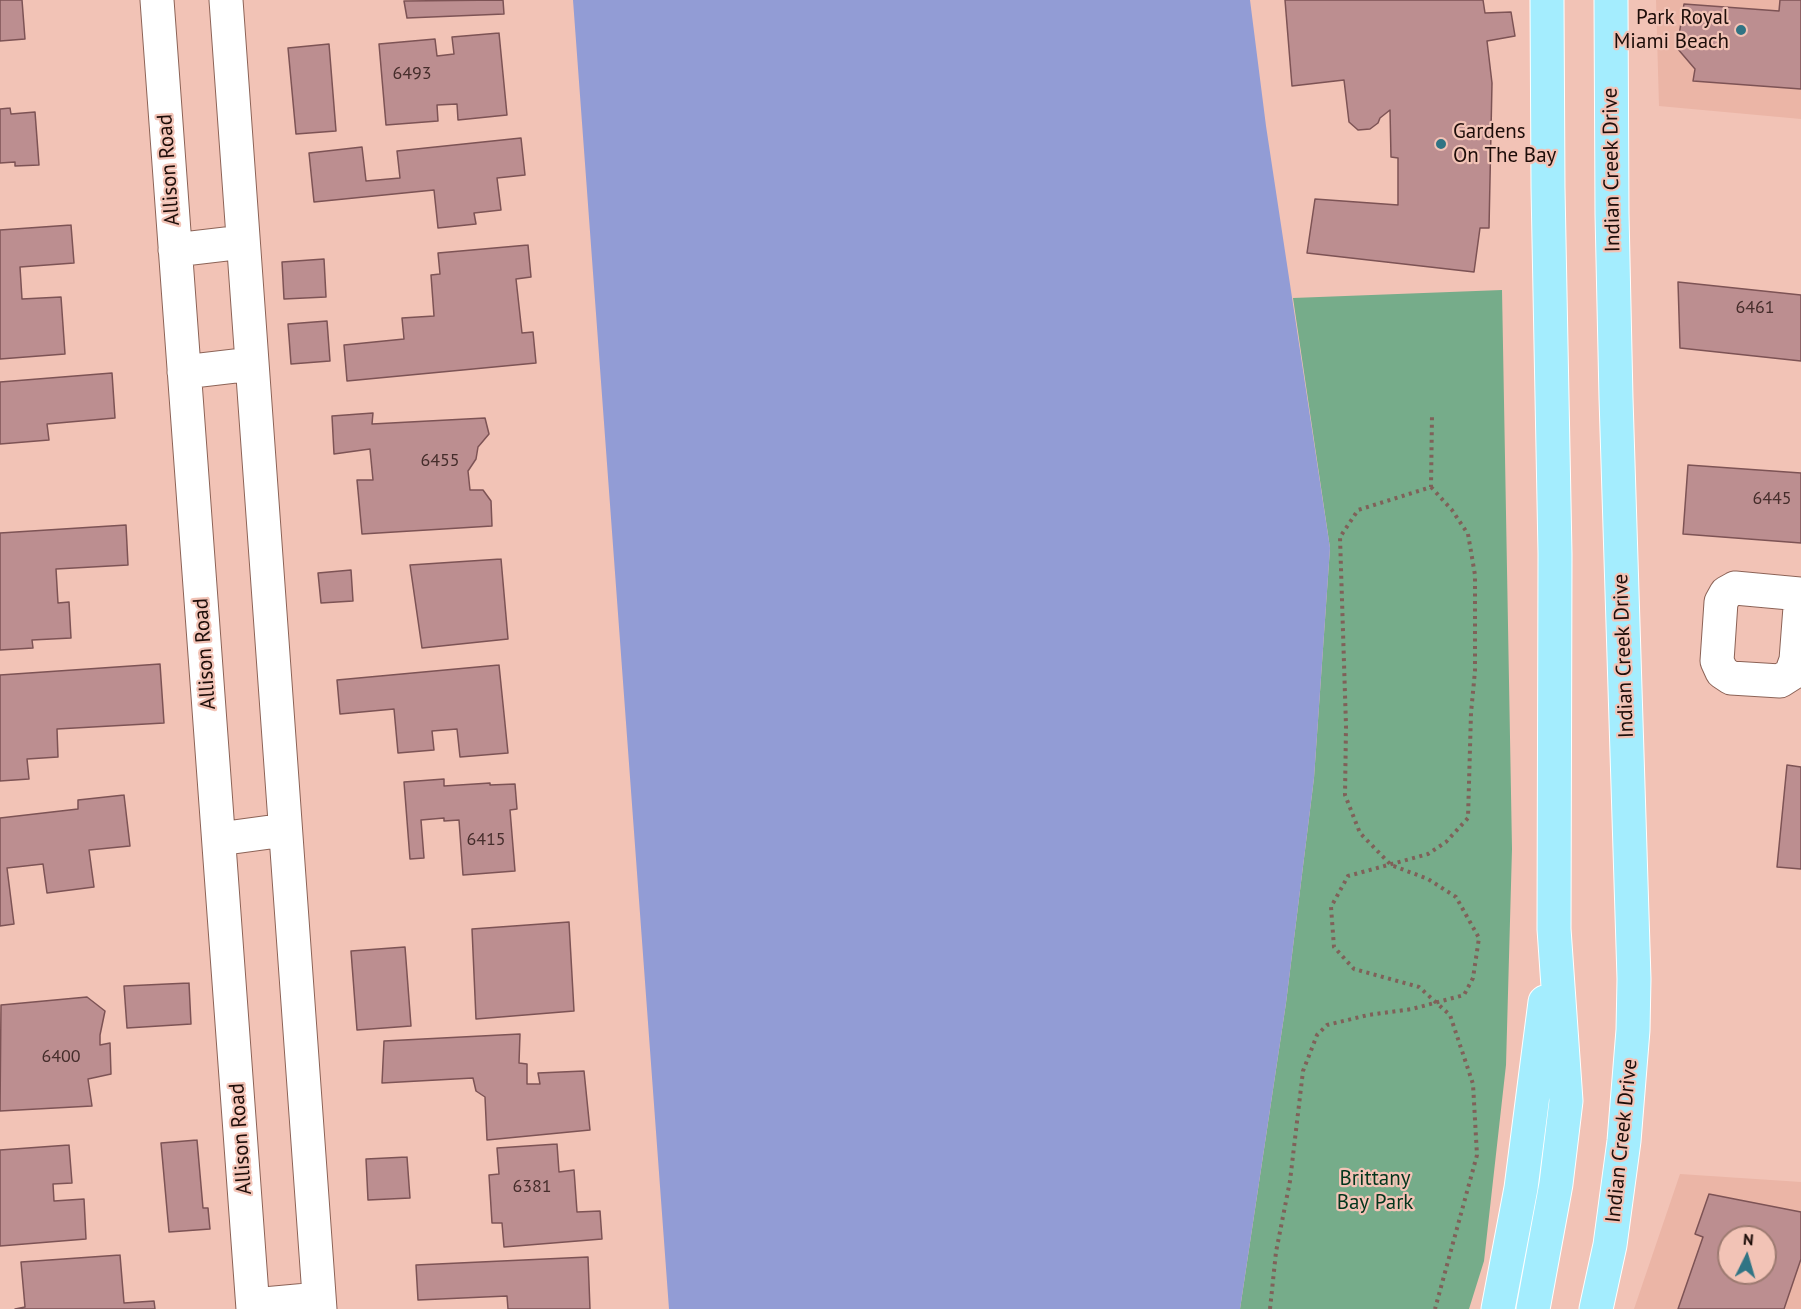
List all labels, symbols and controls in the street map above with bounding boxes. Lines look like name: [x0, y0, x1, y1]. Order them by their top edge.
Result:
place label: Park Royal Miami Beach: [1614, 5, 1729, 55]
marker: Park Royal Miami Beach: [1734, 23, 1748, 37]
house number: 6493: [392, 63, 432, 85]
street label: Indian Creek Drive: [1598, 87, 1626, 253]
street label: Allison Road: [153, 113, 185, 227]
place label: Gardens On The Bay: [1453, 119, 1556, 169]
marker: Gardens On The Bay: [1434, 137, 1448, 151]
house number: 6461: [1735, 297, 1775, 319]
house number: 6455: [420, 450, 460, 472]
house number: 6445: [1752, 488, 1792, 510]
street label: Indian Creek Drive: [1609, 573, 1639, 739]
street label: Allison Road: [189, 597, 221, 711]
house number: 6415: [466, 829, 506, 851]
house number: 6400: [41, 1046, 81, 1068]
street label: Indian Creek Drive: [1601, 1058, 1643, 1224]
street label: Allison Road: [225, 1082, 257, 1196]
park label: Brittany Bay Park: [1337, 1166, 1413, 1216]
house number: 6381: [512, 1176, 552, 1198]
north arrow: [1717, 1225, 1777, 1285]
text: N: [1742, 1229, 1754, 1249]

